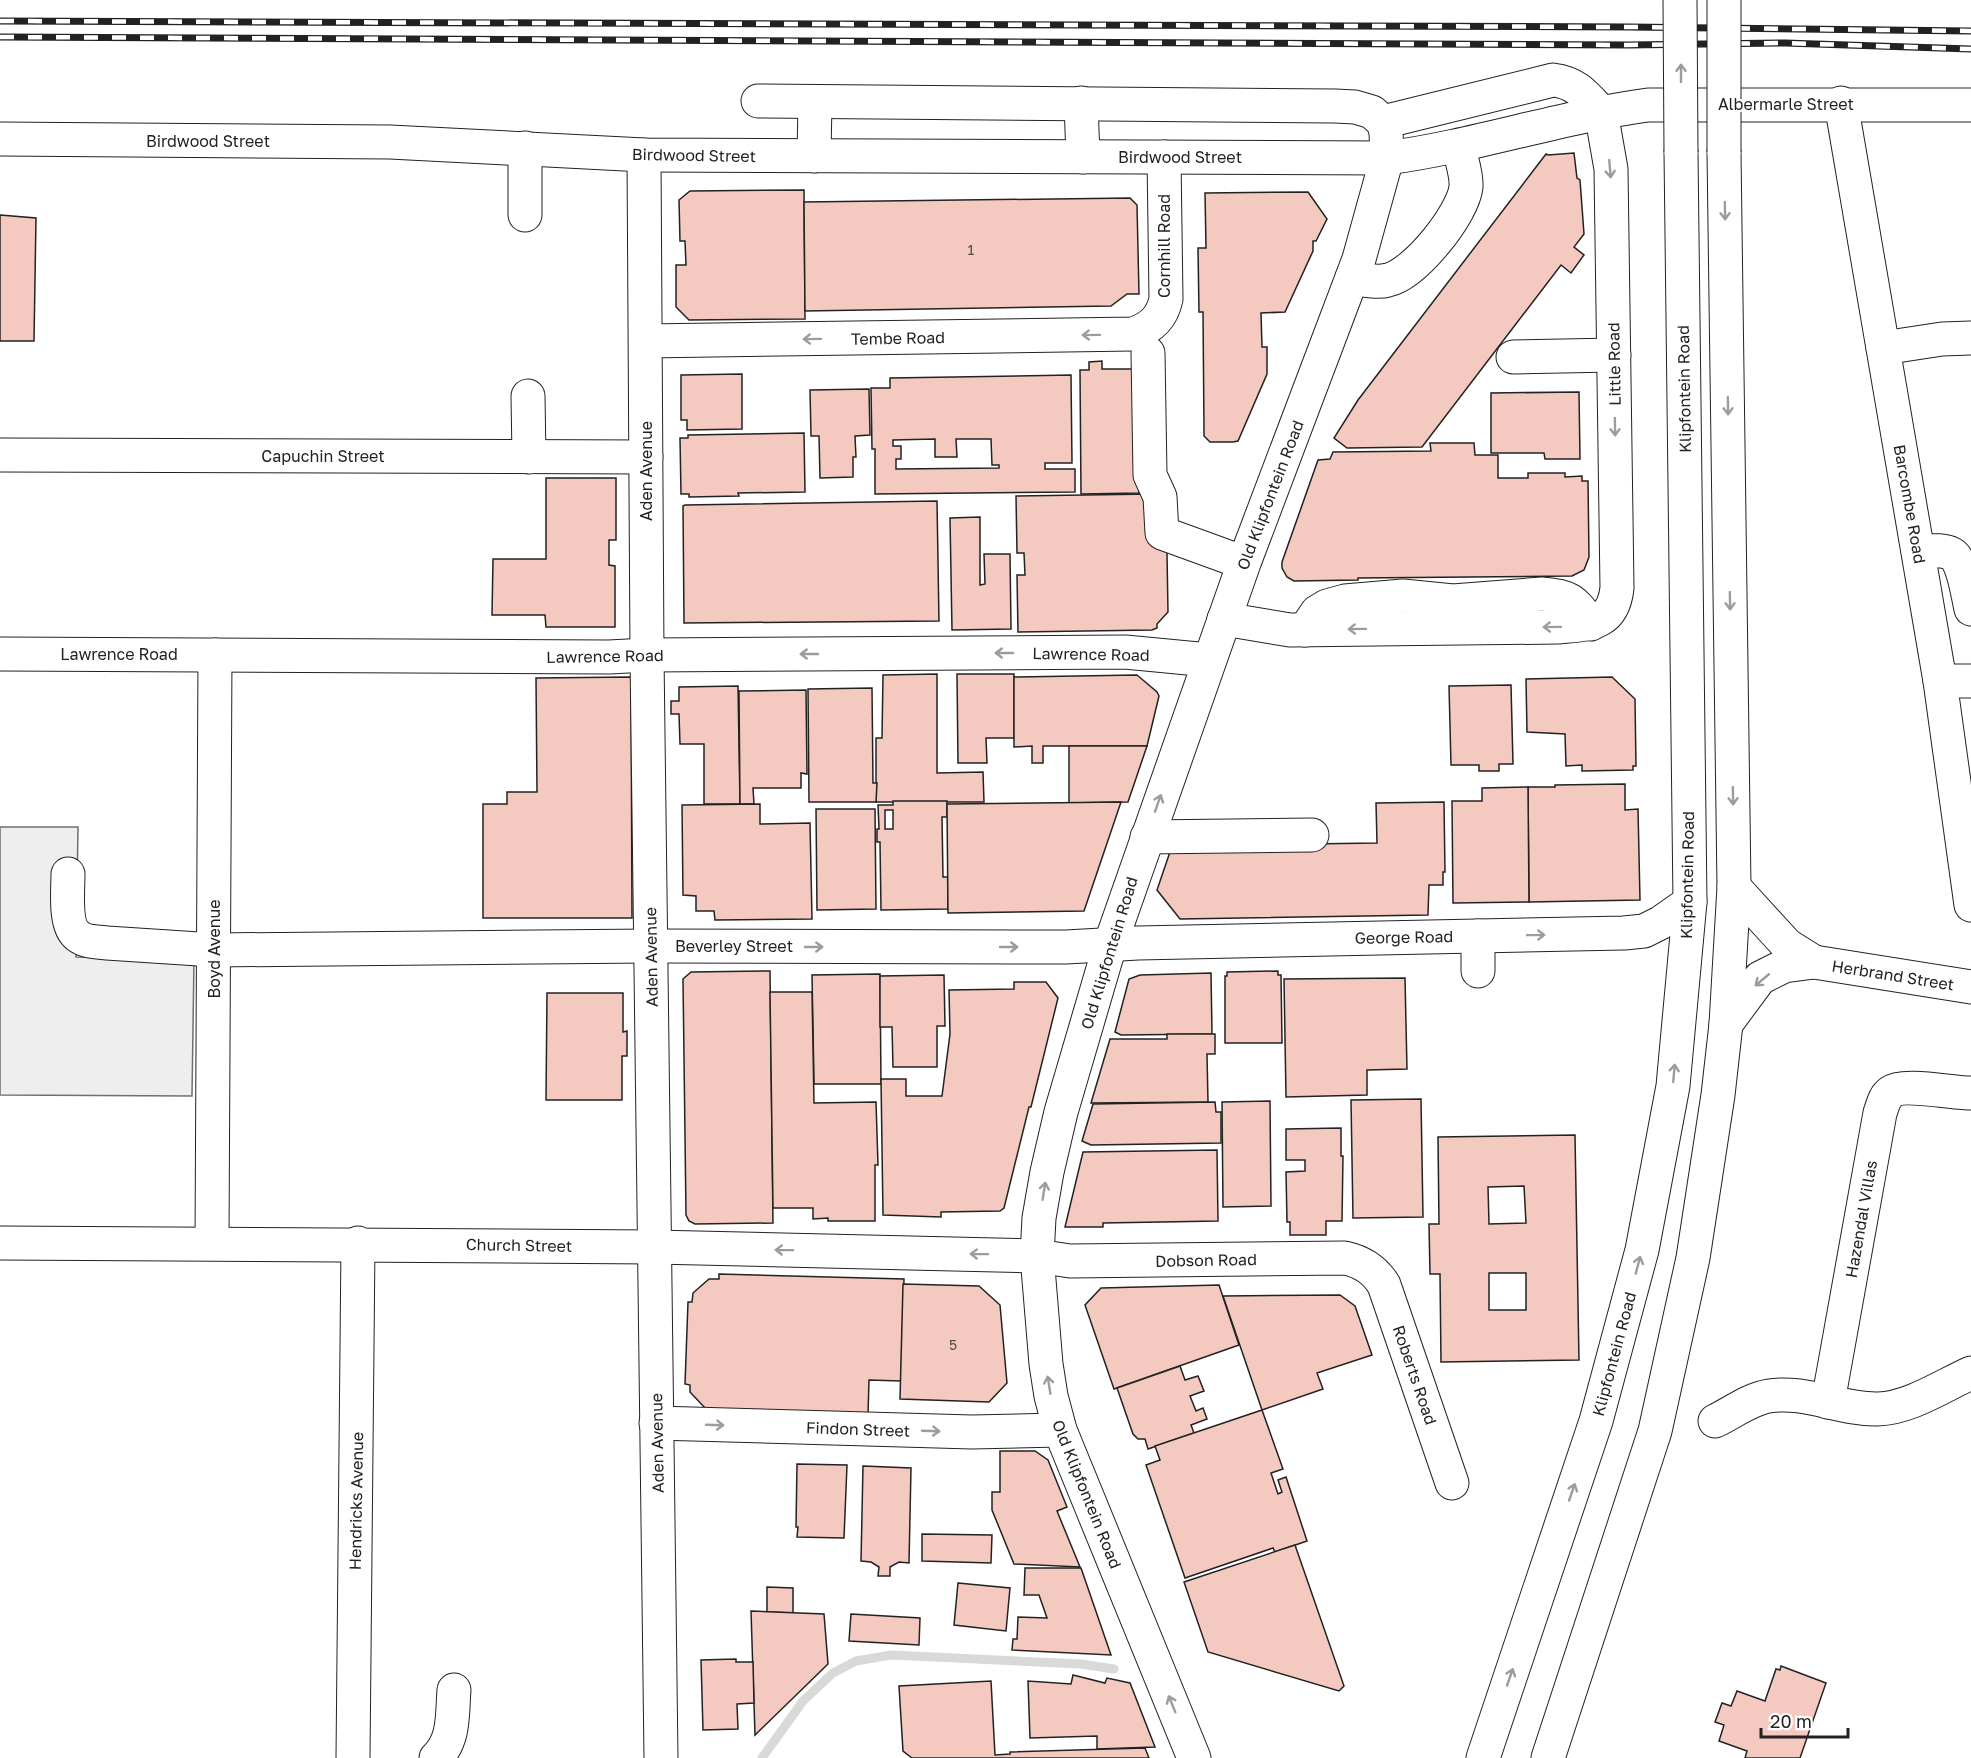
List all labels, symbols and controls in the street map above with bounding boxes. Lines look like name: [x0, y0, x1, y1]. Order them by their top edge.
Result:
one-way arrow: [1675, 63, 1686, 83]
street label: Albermarle Street: [1718, 94, 1854, 114]
street label: Birdwood Street: [146, 131, 270, 151]
street label: Birdwood Street: [632, 144, 756, 166]
street label: Birdwood Street: [1118, 147, 1242, 167]
one-way arrow: [1605, 159, 1616, 179]
street label: Cornhill Road: [1154, 194, 1174, 298]
one-way arrow: [1719, 200, 1731, 220]
house number: 1: [968, 241, 975, 258]
street label: Little Road: [1603, 322, 1625, 406]
street label: Klipfontein Road: [1673, 325, 1695, 453]
street label: Tembe Road: [851, 327, 945, 349]
one-way arrow: [1081, 329, 1101, 341]
one-way arrow: [802, 333, 822, 345]
one-way arrow: [1722, 395, 1734, 415]
street label: Old Klipfontein Road: [1232, 417, 1308, 573]
one-way arrow: [1609, 417, 1620, 437]
street label: Aden Avenue: [636, 421, 656, 521]
street label: Barcombe Road: [1890, 443, 1930, 565]
street label: Capuchin Street: [261, 446, 385, 466]
one-way arrow: [1724, 590, 1736, 610]
one-way arrow: [1542, 621, 1562, 632]
one-way arrow: [1347, 623, 1367, 635]
street label: Lawrence Road: [1032, 643, 1150, 665]
street label: Lawrence Road: [60, 644, 178, 664]
street label: Lawrence Road: [546, 645, 664, 667]
one-way arrow: [994, 647, 1014, 659]
one-way arrow: [799, 648, 819, 660]
one-way arrow: [1727, 785, 1739, 805]
one-way arrow: [1154, 794, 1165, 813]
street label: Klipfontein Road: [1676, 811, 1698, 939]
street label: Old Klipfontein Road: [1076, 874, 1142, 1032]
street label: Boyd Avenue: [204, 900, 224, 998]
street label: Aden Avenue: [640, 907, 662, 1007]
street label: George Road: [1355, 926, 1453, 948]
one-way arrow: [1526, 929, 1546, 941]
street label: Beverley Street: [675, 936, 793, 956]
one-way arrow: [803, 941, 823, 953]
one-way arrow: [998, 941, 1018, 953]
street label: Herbrand Street: [1830, 955, 1956, 995]
one-way arrow: [1754, 972, 1770, 986]
one-way arrow: [1669, 1064, 1680, 1084]
street label: Hazendal Villas: [1841, 1159, 1881, 1279]
one-way arrow: [1038, 1182, 1049, 1202]
street label: Church Street: [466, 1234, 572, 1256]
one-way arrow: [774, 1244, 794, 1256]
one-way arrow: [969, 1249, 989, 1260]
street label: Dobson Road: [1155, 1249, 1257, 1271]
one-way arrow: [1633, 1256, 1644, 1275]
street label: Klipfontein Road: [1588, 1290, 1640, 1418]
street label: Roberts Road: [1389, 1323, 1441, 1427]
house number: 5: [949, 1336, 957, 1353]
one-way arrow: [1044, 1376, 1055, 1396]
street label: Aden Avenue: [646, 1393, 668, 1493]
street label: Findon Street: [806, 1417, 910, 1441]
street label: Old Klipfontein Road: [1048, 1417, 1126, 1571]
one-way arrow: [704, 1419, 724, 1430]
one-way arrow: [920, 1425, 940, 1437]
street label: Hendricks Avenue: [345, 1432, 367, 1570]
one-way arrow: [1567, 1483, 1578, 1502]
one-way arrow: [1505, 1668, 1516, 1687]
one-way arrow: [1166, 1695, 1177, 1714]
scale bar: [1761, 1701, 1848, 1739]
text: 20 m: [1770, 1710, 1812, 1732]

